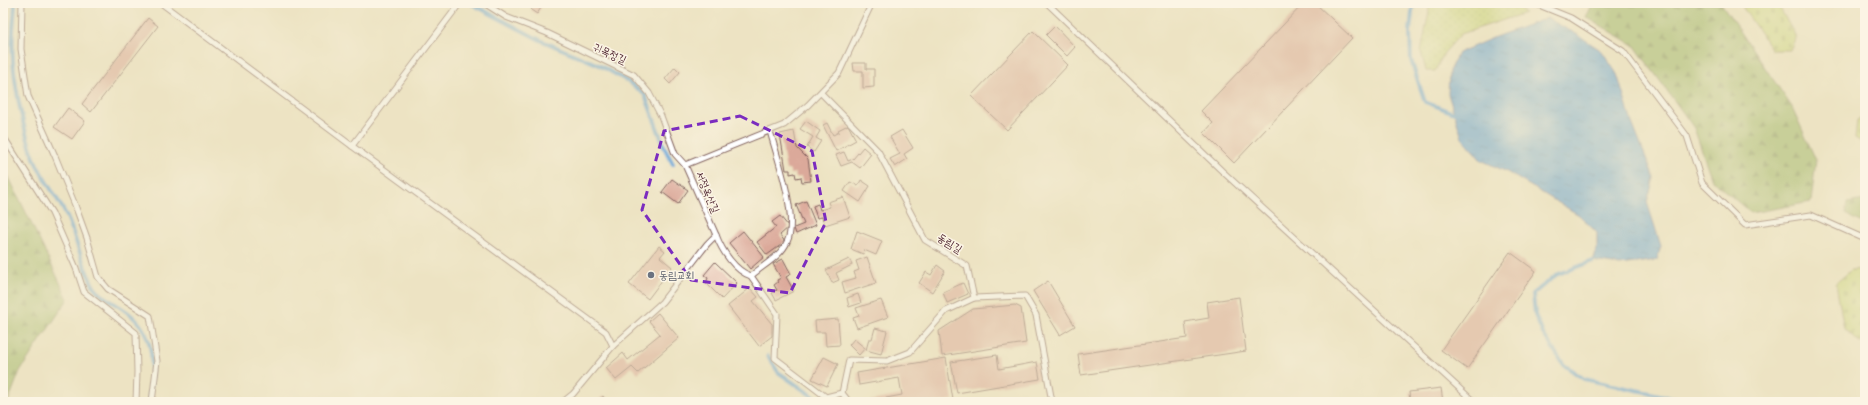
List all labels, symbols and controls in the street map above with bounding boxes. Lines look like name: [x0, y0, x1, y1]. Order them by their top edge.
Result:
street label: 귀목정길: [591, 37, 630, 68]
street label: 서정옥산길: [692, 168, 725, 216]
street label: 동림길: [934, 228, 966, 257]
place label: 동림교회: [659, 266, 694, 283]
marker: 동림교회: [646, 270, 656, 280]

